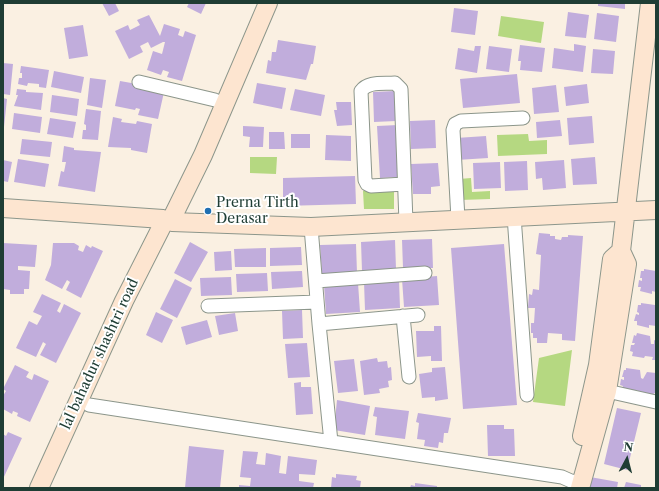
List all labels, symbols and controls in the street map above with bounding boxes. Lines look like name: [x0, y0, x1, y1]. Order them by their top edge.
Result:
place label: Prerna Tirth Derasar: [216, 195, 299, 228]
marker: Prerna Tirth Derasar: [203, 206, 213, 216]
street label: lal bahadur shashtri road: [58, 276, 142, 432]
north arrow: [607, 439, 647, 479]
text: N: [623, 440, 634, 455]

